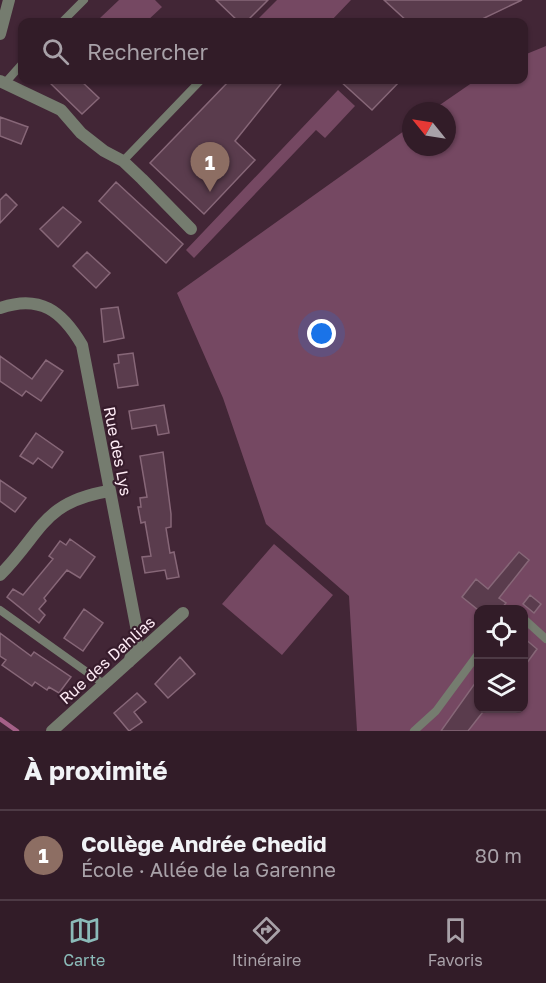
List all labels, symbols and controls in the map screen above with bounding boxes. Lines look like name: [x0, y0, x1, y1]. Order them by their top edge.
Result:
search box: [18, 18, 528, 84]
icon: search: [39, 35, 72, 68]
text: Rechercher: [87, 38, 208, 65]
north arrow: [402, 102, 456, 156]
pin: 1: [190, 142, 230, 192]
your location: [307, 319, 336, 348]
street label: Rue des Lys: [100, 405, 136, 497]
map controls: [474, 605, 528, 713]
button: locate: [474, 605, 528, 659]
street label: Rue des Dahlias: [55, 612, 159, 708]
button: layers: [474, 659, 528, 713]
text: À proximité: [24, 755, 168, 786]
text: Collège Andrée Chedid: [81, 830, 327, 857]
text: 1: [38, 843, 49, 867]
text: 80 m: [475, 843, 522, 867]
text: École · Allée de la Garenne: [81, 857, 336, 881]
tab: Carte: [63, 914, 105, 970]
tab: Itinéraire: [232, 914, 301, 970]
tab: Favoris: [428, 914, 483, 970]

